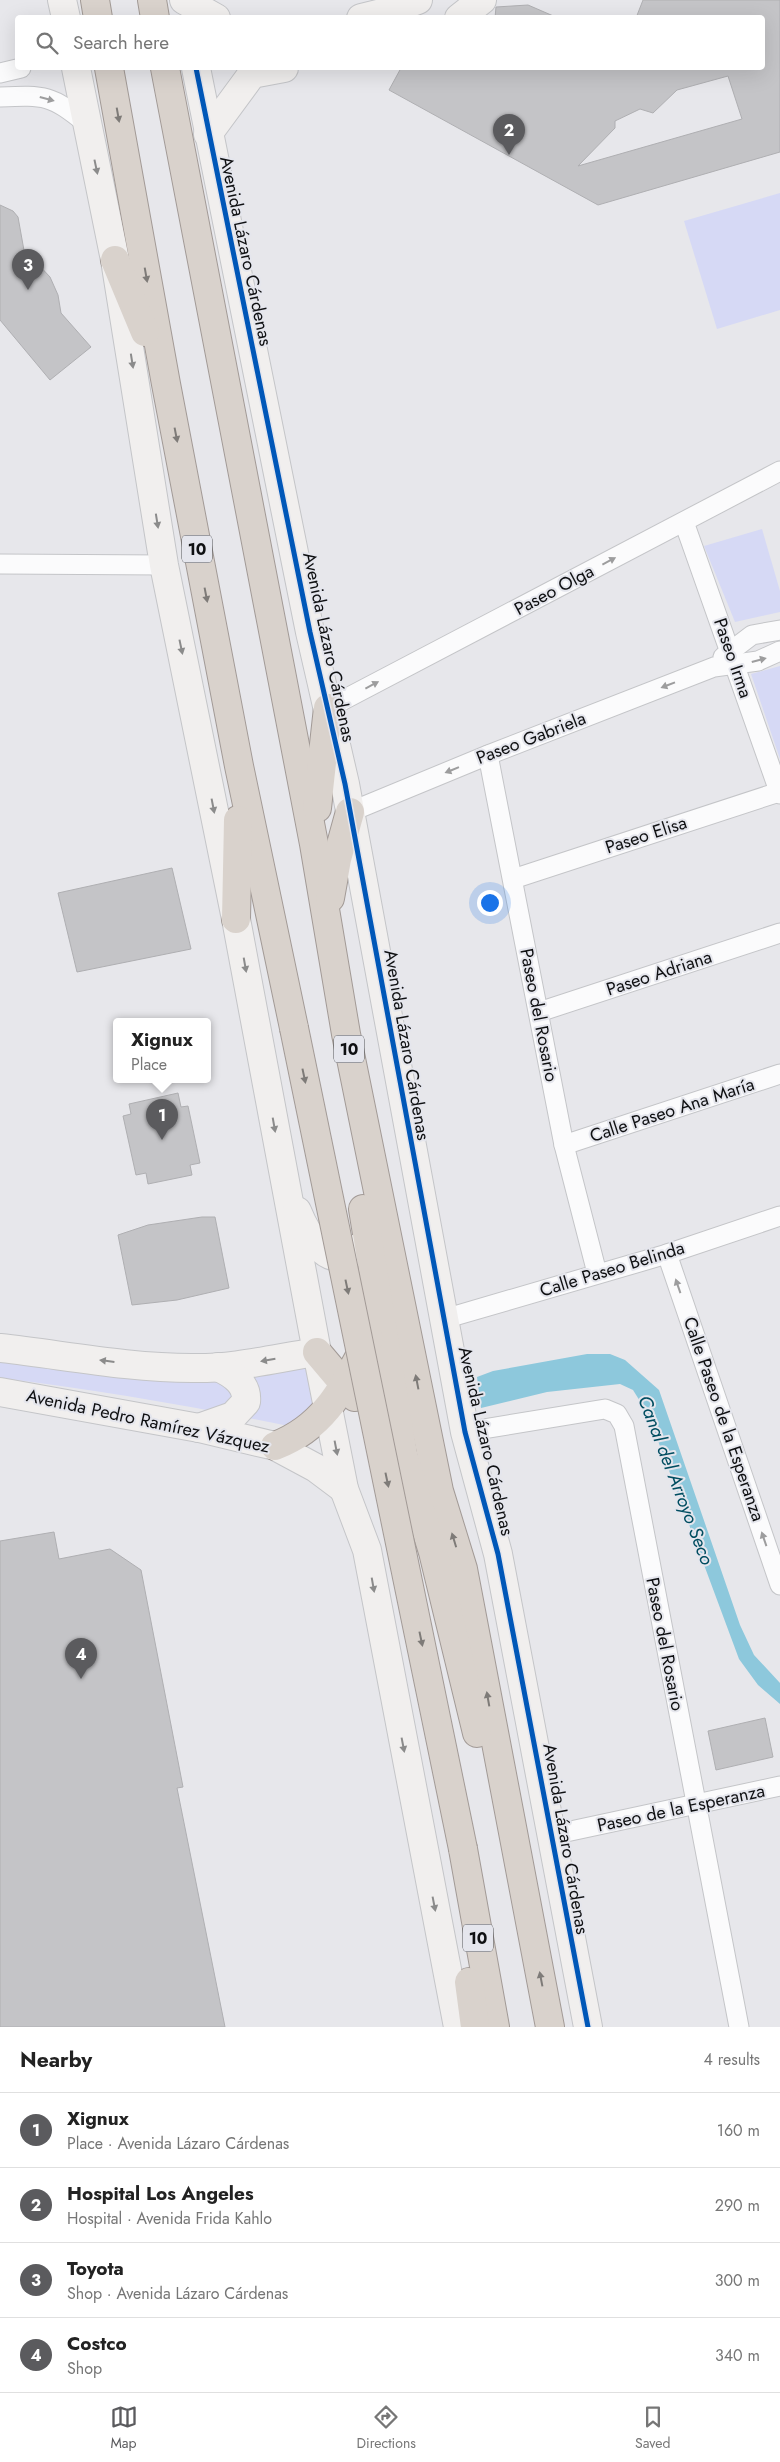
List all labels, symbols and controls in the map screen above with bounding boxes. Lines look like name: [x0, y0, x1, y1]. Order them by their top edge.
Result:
search box: [15, 15, 765, 70]
icon: search: [33, 29, 61, 57]
text: Search here: [73, 29, 169, 56]
one-way arrow: [40, 95, 55, 103]
one-way arrow: [114, 108, 122, 123]
pin: 2: [493, 114, 525, 155]
street label: Avenida Lázaro Cárdenas: [213, 154, 279, 348]
one-way arrow: [92, 159, 100, 175]
pin: 3: [12, 249, 44, 290]
one-way arrow: [143, 268, 151, 284]
one-way arrow: [128, 353, 136, 369]
one-way arrow: [172, 428, 180, 444]
one-way arrow: [154, 514, 162, 530]
road number: 10: [182, 536, 212, 562]
street label: Avenida Lázaro Cárdenas: [296, 550, 362, 744]
one-way arrow: [601, 557, 616, 565]
street label: Paseo Olga: [509, 558, 599, 622]
one-way arrow: [203, 587, 211, 603]
street label: Paseo Irma: [707, 615, 759, 701]
one-way arrow: [177, 639, 185, 654]
one-way arrow: [751, 656, 766, 664]
one-way arrow: [364, 681, 379, 689]
one-way arrow: [661, 682, 676, 689]
street label: Paseo Gabriela: [472, 705, 590, 771]
one-way arrow: [445, 766, 459, 774]
one-way arrow: [210, 798, 218, 814]
street label: Paseo Elisa: [602, 810, 690, 860]
your location: [477, 890, 503, 916]
street label: Paseo Adriana: [603, 944, 715, 1002]
street label: Paseo del Rosario: [513, 946, 565, 1084]
street label: Avenida Lázaro Cárdenas: [377, 948, 437, 1142]
one-way arrow: [241, 958, 249, 974]
popup: [113, 1018, 211, 1083]
text: Xignux: [131, 1026, 193, 1053]
road number: 10: [334, 1036, 364, 1062]
text: Place: [131, 1053, 167, 1076]
one-way arrow: [300, 1068, 308, 1084]
street label: Calle Paseo Ana María: [586, 1071, 758, 1149]
pin: 1: [146, 1099, 178, 1140]
one-way arrow: [271, 1118, 279, 1134]
street label: Calle Paseo Belinda: [536, 1235, 688, 1303]
one-way arrow: [674, 1278, 681, 1293]
one-way arrow: [343, 1279, 351, 1294]
street label: Calle Paseo de la Esperanza: [677, 1313, 771, 1525]
street label: Avenida Lázaro Cárdenas: [452, 1344, 520, 1538]
one-way arrow: [260, 1356, 276, 1364]
one-way arrow: [99, 1357, 115, 1365]
one-way arrow: [412, 1374, 420, 1390]
street label: Avenida Pedro Ramírez Vázquez: [24, 1383, 273, 1460]
water label: Canal del Arroyo Seco: [631, 1391, 721, 1569]
one-way arrow: [332, 1441, 340, 1456]
one-way arrow: [384, 1472, 392, 1488]
one-way arrow: [760, 1531, 768, 1546]
one-way arrow: [449, 1533, 457, 1548]
street label: Paseo del Rosario: [639, 1575, 691, 1713]
one-way arrow: [370, 1577, 378, 1593]
one-way arrow: [417, 1631, 425, 1646]
pin: 4: [65, 1638, 97, 1679]
one-way arrow: [484, 1691, 492, 1707]
one-way arrow: [399, 1737, 407, 1752]
street label: Avenida Lázaro Cárdenas: [536, 1742, 596, 1936]
street label: Paseo de la Esperanza: [595, 1778, 767, 1838]
one-way arrow: [430, 1897, 438, 1912]
road number: 10: [463, 1925, 493, 1952]
one-way arrow: [536, 1971, 544, 1987]
text: Nearby: [20, 2045, 92, 2075]
text: 4 results: [704, 2048, 760, 2071]
text: Xignux: [67, 2105, 129, 2132]
text: 1: [32, 2119, 40, 2142]
text: 160 m: [717, 2119, 760, 2142]
text: Place · Avenida Lázaro Cárdenas: [67, 2132, 289, 2155]
text: Hospital Los Angeles: [67, 2180, 254, 2207]
text: 2: [31, 2194, 41, 2217]
text: 290 m: [715, 2194, 760, 2217]
text: Hospital · Avenida Frida Kahlo: [67, 2207, 272, 2230]
text: Toyota: [67, 2255, 124, 2282]
text: 3: [31, 2269, 41, 2292]
text: 300 m: [715, 2269, 760, 2292]
text: Shop · Avenida Lázaro Cárdenas: [67, 2282, 288, 2305]
text: Costco: [67, 2330, 127, 2357]
text: 4: [30, 2344, 42, 2367]
text: 340 m: [715, 2344, 760, 2367]
text: Shop: [67, 2357, 102, 2380]
tab: Map: [110, 2403, 138, 2453]
tab: Directions: [357, 2403, 416, 2453]
tab: Saved: [635, 2403, 670, 2453]

